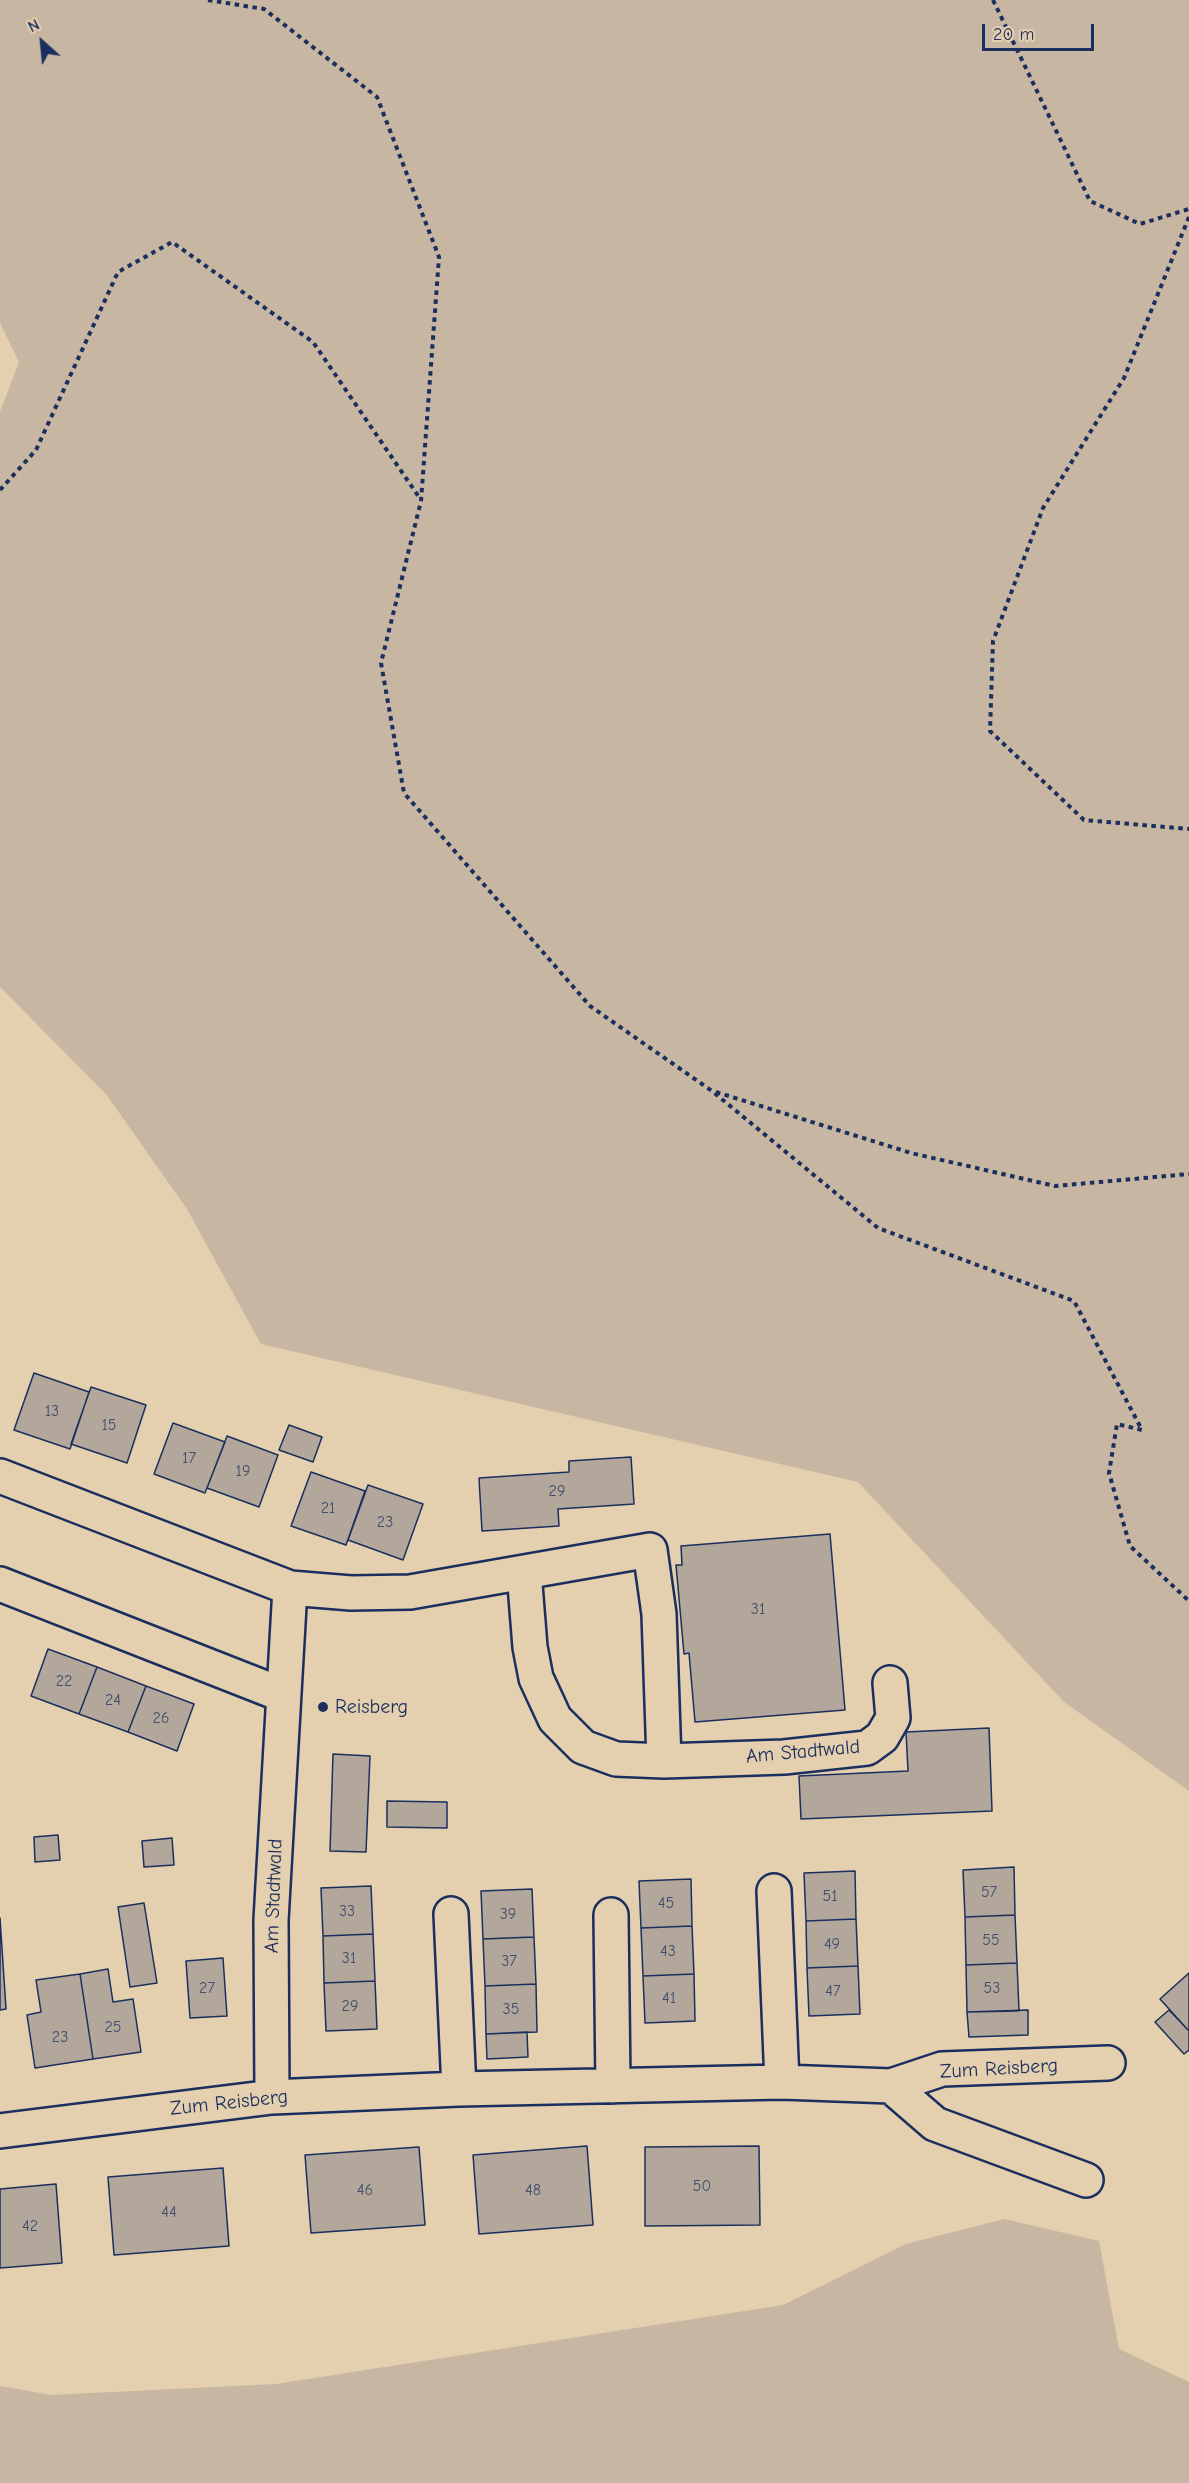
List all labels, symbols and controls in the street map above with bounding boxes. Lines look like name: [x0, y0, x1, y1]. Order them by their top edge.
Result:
north arrow: [12, 12, 72, 72]
scale bar: [985, 12, 1098, 50]
text: N: [25, 16, 43, 36]
text: 20 m: [993, 24, 1034, 45]
house number: 13: [45, 1401, 59, 1421]
house number: 15: [101, 1415, 117, 1435]
house number: 17: [182, 1448, 196, 1468]
house number: 19: [236, 1461, 250, 1481]
house number: 29: [549, 1481, 565, 1501]
house number: 21: [321, 1498, 335, 1518]
house number: 23: [377, 1512, 393, 1532]
house number: 31: [751, 1599, 765, 1619]
house number: 22: [56, 1671, 72, 1691]
house number: 24: [105, 1690, 121, 1710]
place label: Reisberg: [335, 1695, 408, 1719]
marker: Reisberg: [316, 1700, 330, 1714]
house number: 26: [152, 1708, 170, 1728]
street label: Am Stadtwald: [745, 1735, 861, 1769]
street label: Am Stadtwald: [260, 1838, 288, 1954]
house number: 57: [981, 1882, 997, 1902]
house number: 51: [822, 1886, 838, 1906]
house number: 45: [658, 1893, 674, 1913]
house number: 33: [339, 1901, 355, 1921]
house number: 39: [500, 1904, 516, 1924]
house number: 55: [982, 1930, 1000, 1950]
house number: 49: [824, 1934, 840, 1954]
house number: 43: [660, 1941, 676, 1961]
house number: 31: [342, 1948, 356, 1968]
house number: 37: [501, 1951, 517, 1971]
house number: 27: [199, 1978, 215, 1998]
house number: 53: [984, 1978, 1000, 1998]
house number: 47: [825, 1981, 841, 2001]
house number: 41: [662, 1988, 676, 2008]
house number: 29: [342, 1996, 358, 2016]
house number: 35: [503, 1999, 519, 2019]
house number: 25: [104, 2017, 122, 2037]
house number: 23: [52, 2027, 68, 2047]
street label: Zum Reisberg: [939, 2054, 1059, 2084]
street label: Zum Reisberg: [169, 2085, 289, 2121]
house number: 50: [693, 2176, 711, 2196]
house number: 46: [357, 2180, 373, 2200]
house number: 48: [525, 2180, 541, 2200]
house number: 44: [161, 2202, 177, 2222]
house number: 42: [22, 2216, 38, 2236]

